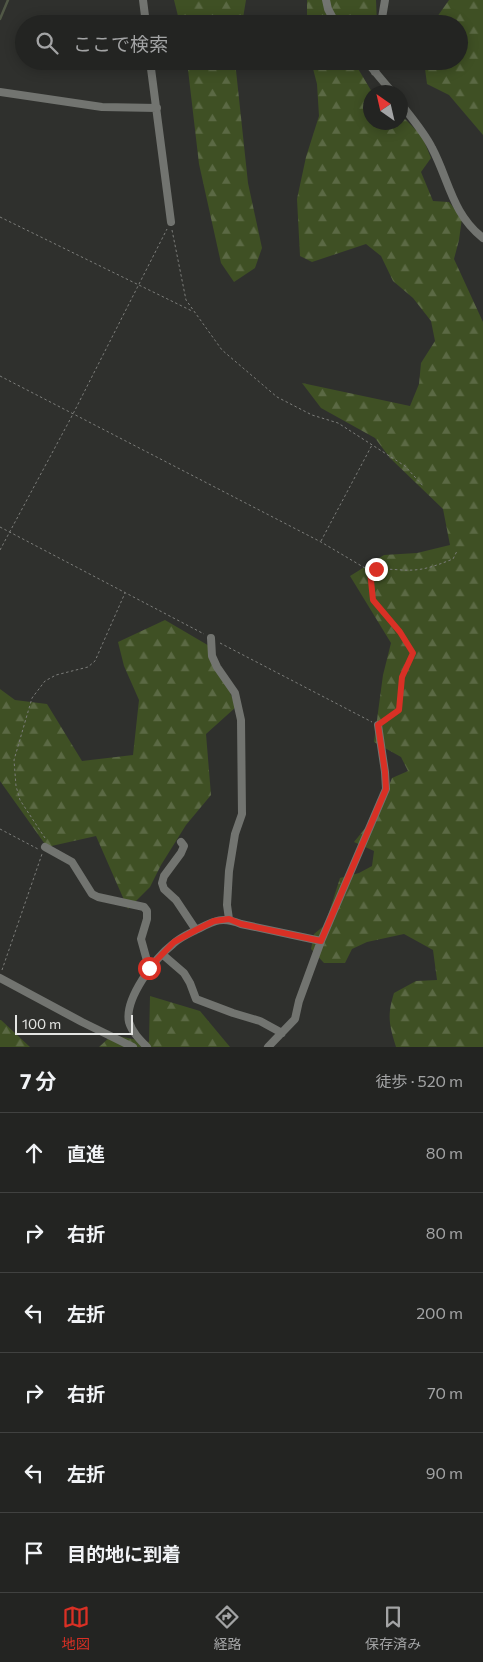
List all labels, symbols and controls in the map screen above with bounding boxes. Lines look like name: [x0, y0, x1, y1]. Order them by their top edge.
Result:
search box: [15, 15, 468, 70]
icon: search: [33, 29, 61, 57]
text: ここで検索: [73, 32, 168, 55]
north arrow: [363, 85, 408, 130]
route end: [365, 558, 388, 581]
route start: [138, 957, 161, 980]
scale bar: [15, 1012, 132, 1035]
text: 100 m: [22, 1015, 61, 1032]
text: 7 分: [20, 1068, 57, 1093]
text: 徒歩 · 520 m: [376, 1071, 463, 1090]
icon: ahead: [20, 1139, 48, 1167]
text: 直進: [67, 1142, 105, 1165]
text: 80 m: [426, 1143, 463, 1162]
icon: right: [20, 1219, 48, 1247]
text: 右折: [67, 1222, 105, 1245]
text: 80 m: [426, 1223, 463, 1242]
icon: left: [20, 1299, 48, 1327]
text: 左折: [67, 1302, 105, 1325]
text: 200 m: [416, 1303, 463, 1322]
icon: right: [20, 1379, 48, 1407]
text: 右折: [67, 1382, 105, 1405]
text: 70 m: [427, 1383, 463, 1402]
icon: left: [20, 1459, 48, 1487]
text: 左折: [67, 1462, 105, 1485]
text: 90 m: [426, 1463, 463, 1482]
icon: arrive: [20, 1539, 48, 1567]
text: 目的地に到着: [67, 1542, 181, 1565]
tab: 地図: [62, 1603, 90, 1653]
tab: 経路: [213, 1603, 241, 1653]
tab: 保存済み: [365, 1603, 421, 1653]

